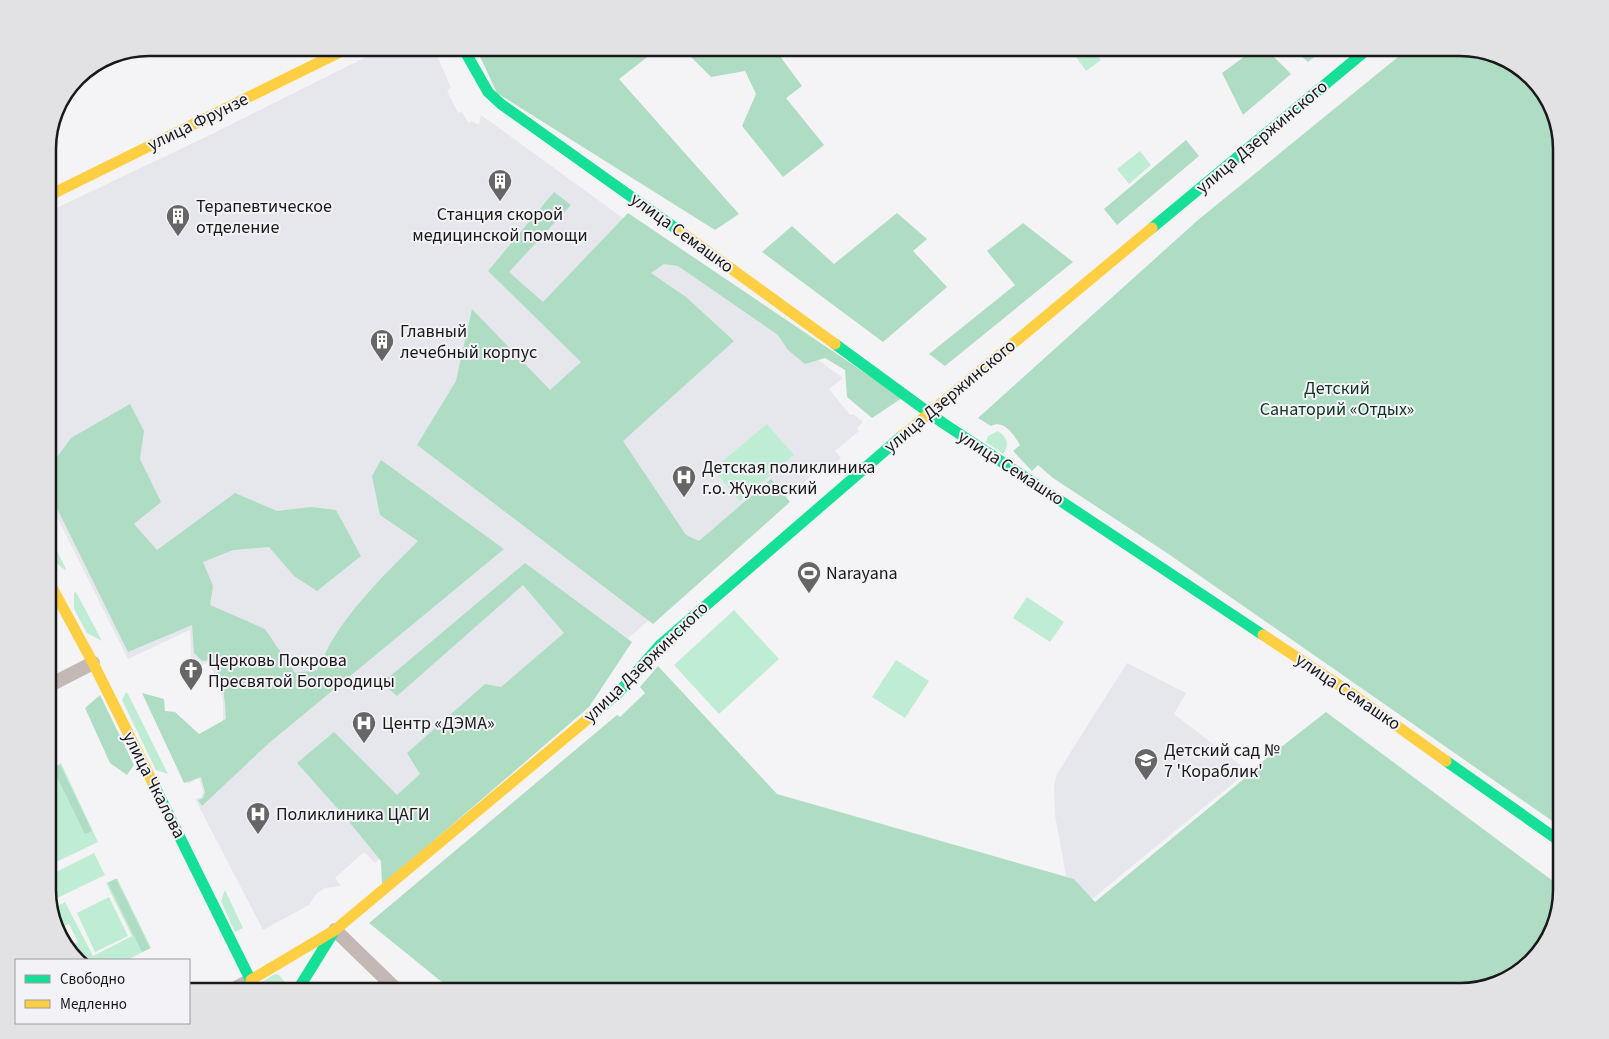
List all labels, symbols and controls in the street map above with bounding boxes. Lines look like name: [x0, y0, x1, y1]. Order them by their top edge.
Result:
street label: улица Дзержинского: [1191, 74, 1333, 200]
street label: улица Фрунзе: [143, 87, 253, 157]
building icon: Станция скорой медицинской помощи: [487, 168, 513, 202]
street label: улица Семашко: [625, 187, 739, 279]
place label: Терапевтическое отделение: [196, 194, 332, 240]
place label: Станция скорой медицинской помощи: [412, 202, 588, 248]
building icon: Терапевтическое отделение: [165, 203, 191, 237]
place label: Главный лечебный корпус: [400, 319, 537, 365]
building icon: Главный лечебный корпус: [369, 328, 395, 362]
street label: улица Дзержинского: [879, 333, 1021, 459]
park label: Детский Санаторий «Отдых»: [1260, 376, 1414, 422]
street label: улица Семашко: [953, 424, 1069, 512]
place label: Детская поликлиника г.о. Жуковский: [702, 455, 875, 501]
hospital icon: Детская поликлиника г.о. Жуковский: [671, 464, 697, 498]
sports icon: Narayana: [796, 560, 822, 594]
place label: Narayana: [826, 561, 898, 586]
street label: улица Дзержинского: [578, 596, 714, 728]
street label: улица Семашко: [1290, 647, 1406, 737]
place label: Церковь Покрова Пресвятой Богородицы: [208, 648, 395, 694]
church icon: Церковь Покрова Пресвятой Богородицы: [178, 657, 204, 691]
hospital icon: Центр «ДЭМА»: [351, 710, 377, 744]
place label: Центр «ДЭМА»: [382, 711, 495, 736]
street label: улица Чкалова: [116, 727, 192, 843]
place label: Детский сад № 7 'Кораблик': [1164, 738, 1280, 784]
school or university icon: Детский сад № 7 'Кораблик': [1133, 747, 1159, 781]
hospital icon: Поликлиника ЦАГИ: [245, 801, 271, 835]
place label: Поликлиника ЦАГИ: [276, 802, 430, 827]
legend: [15, 959, 190, 1024]
text: Свободно: [60, 969, 125, 990]
text: Медленно: [60, 994, 127, 1015]

